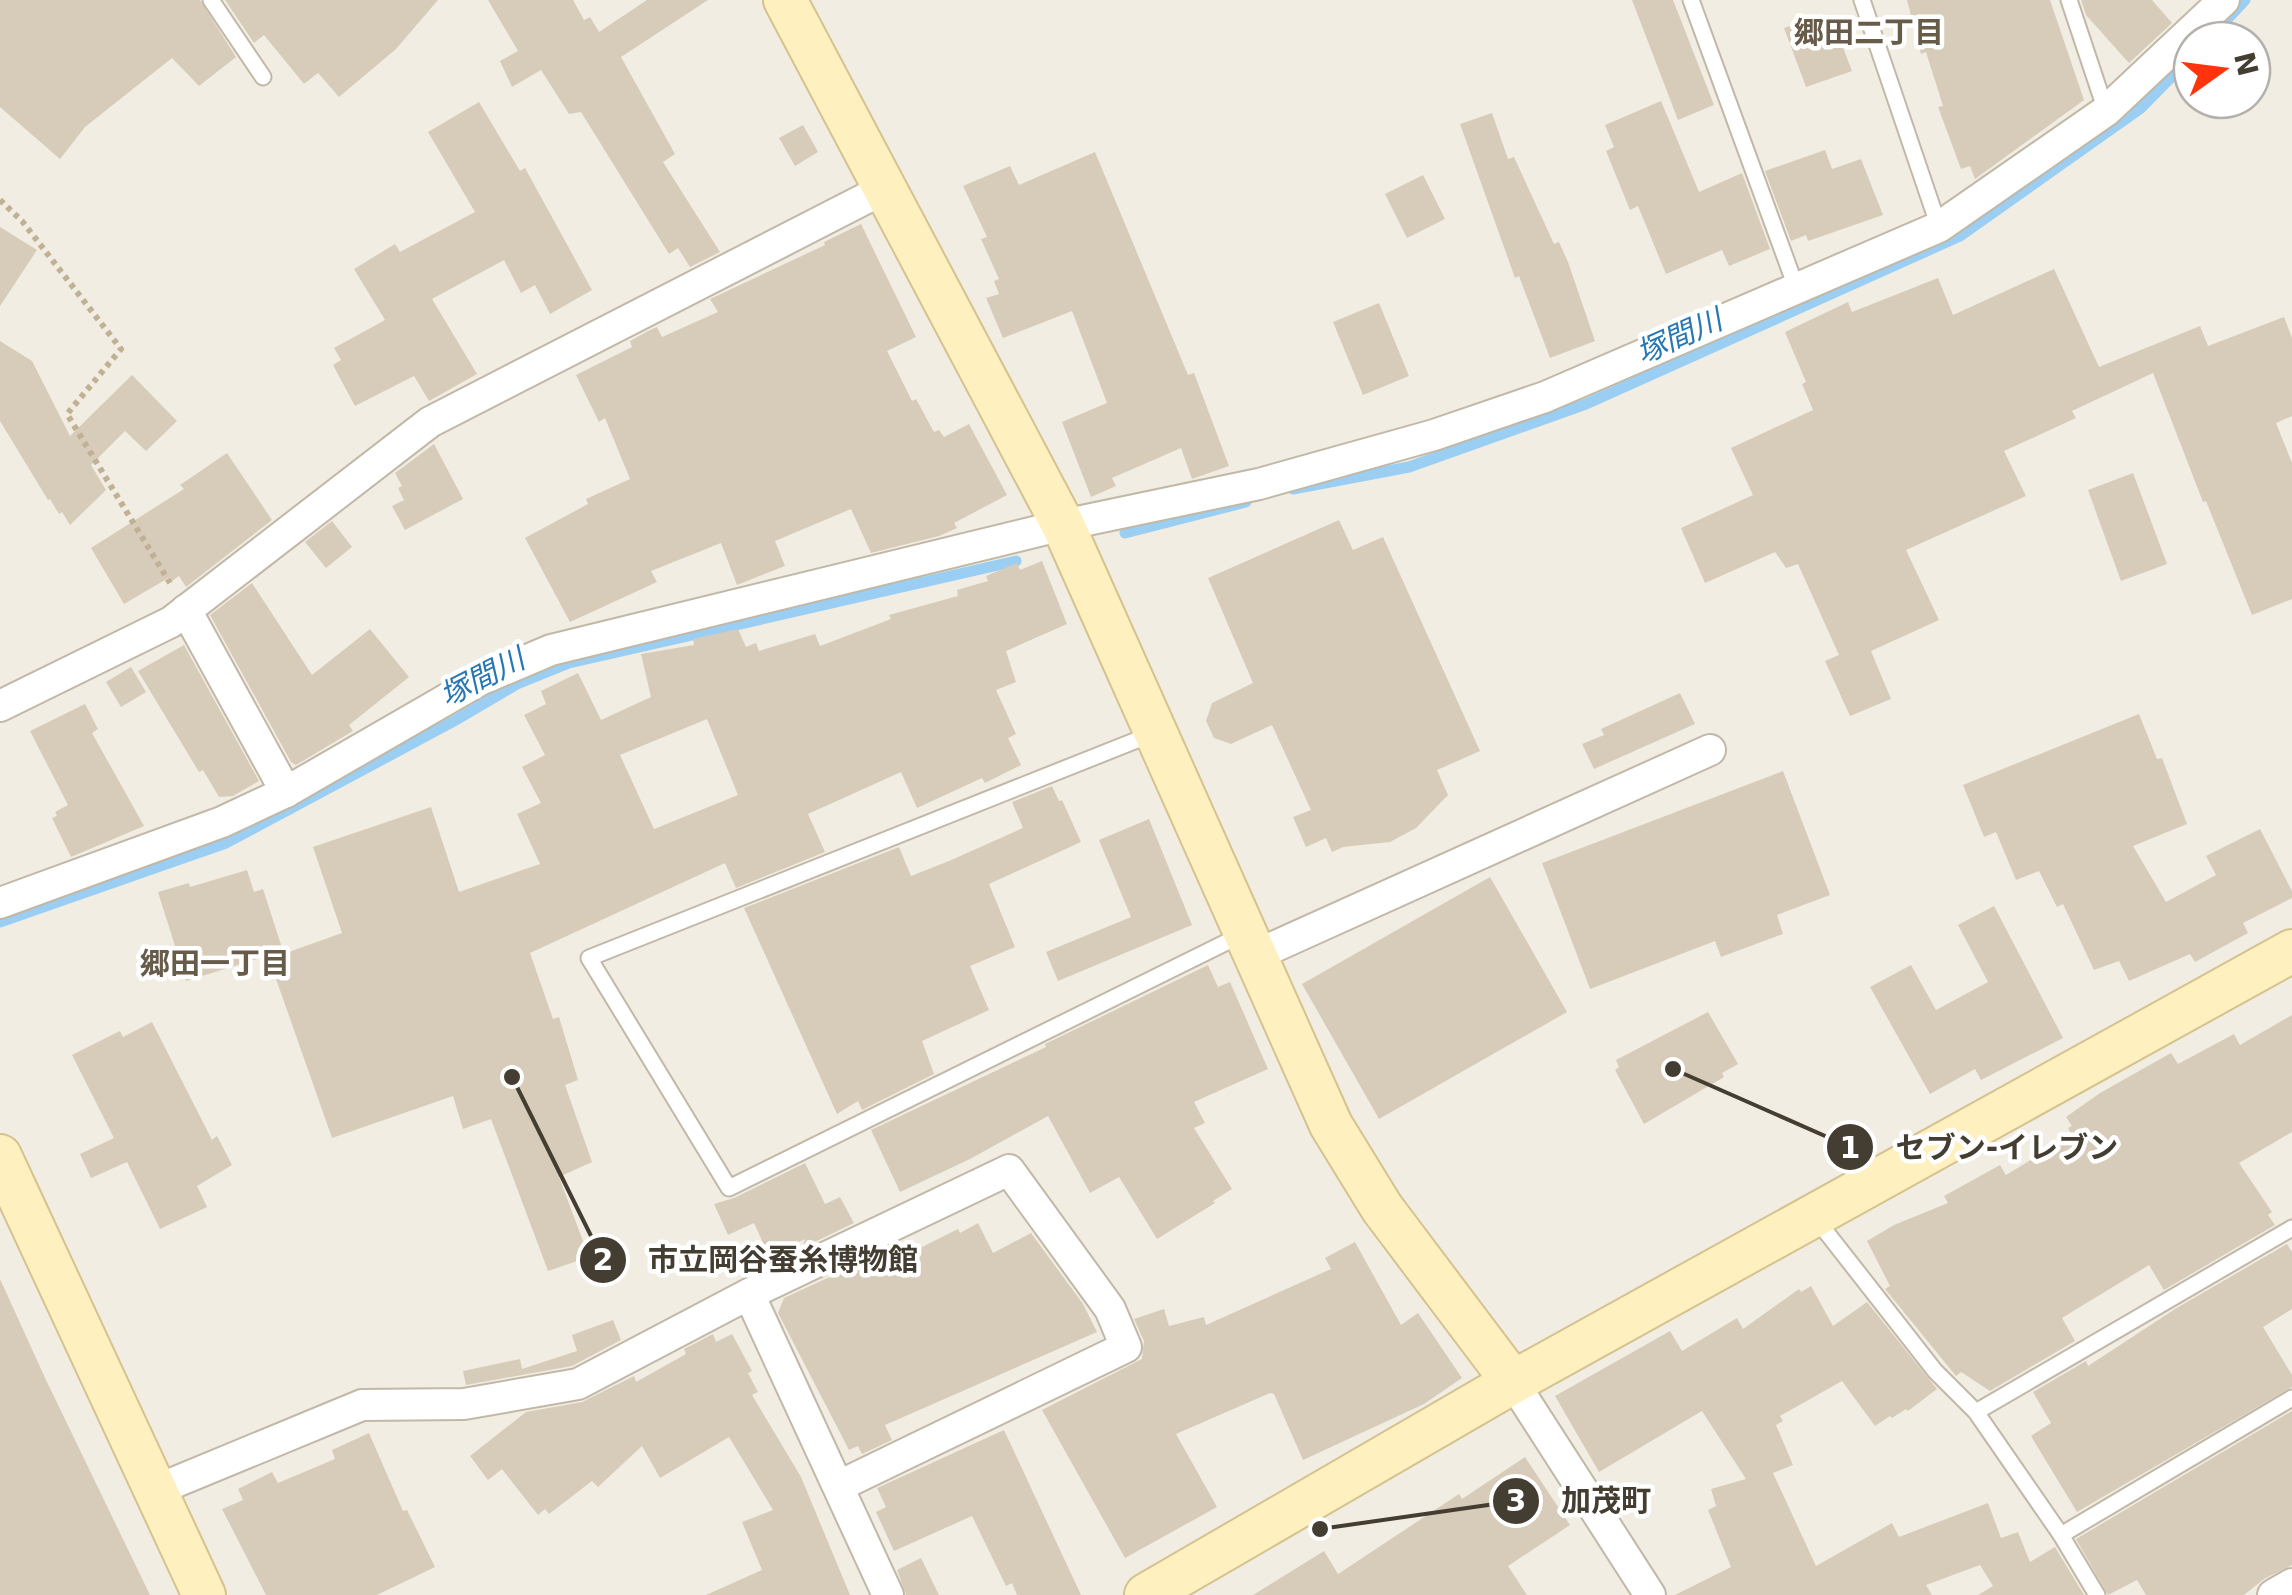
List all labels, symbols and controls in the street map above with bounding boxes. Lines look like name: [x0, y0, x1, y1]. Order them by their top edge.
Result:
district label: 郷田二丁目: [1794, 15, 1944, 50]
north arrow: [2172, 20, 2272, 120]
text: N: [2227, 49, 2265, 79]
water label: 塚間川: [1631, 300, 1730, 370]
water label: 塚間川: [434, 640, 533, 713]
district label: 郷田一丁目: [140, 946, 290, 981]
callout: セブン-イレブン: [1825, 1117, 2138, 1177]
text: 1: [1840, 1130, 1860, 1165]
text: セブン-イレブン: [1896, 1130, 2118, 1165]
callout: 市立岡谷蚕糸博物館: [578, 1230, 938, 1290]
text: 2: [593, 1242, 613, 1277]
text: 市立岡谷蚕糸博物館: [648, 1242, 918, 1277]
callout: 加茂町: [1491, 1471, 1671, 1531]
text: 3: [1506, 1483, 1526, 1518]
text: 加茂町: [1561, 1483, 1651, 1518]

